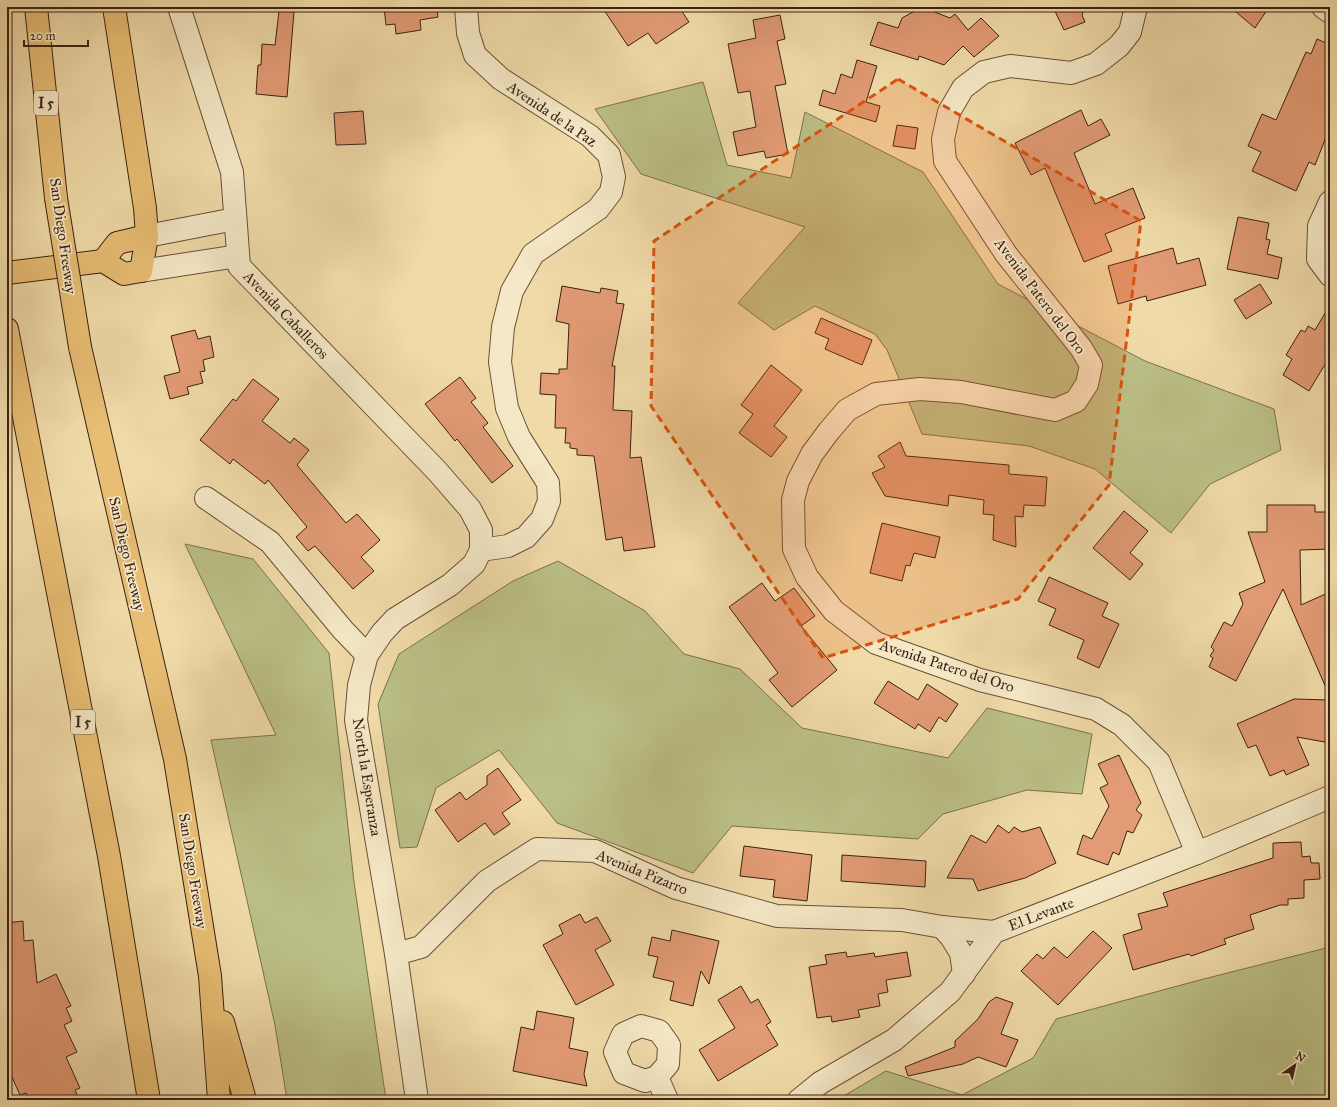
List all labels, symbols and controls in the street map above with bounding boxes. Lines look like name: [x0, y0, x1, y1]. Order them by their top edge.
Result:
scale bar: [24, 22, 88, 48]
text: 20 m: [30, 29, 56, 43]
street label: Avenida de la Paz: [503, 77, 600, 151]
road number: I 5: [34, 91, 58, 115]
street label: San Diego Freeway: [46, 177, 80, 296]
street label: Avenida Patero del Oro: [990, 234, 1090, 358]
street label: Avenida Caballeros: [239, 267, 332, 363]
street label: San Diego Freeway: [105, 495, 149, 614]
street label: Avenida Patero del Oro: [876, 635, 1017, 696]
road number: I 5: [71, 710, 95, 734]
street label: North la Esperanza: [349, 717, 385, 838]
street label: San Diego Freeway: [175, 812, 211, 931]
street label: Avenida Pizarro: [593, 845, 691, 899]
street label: El Levante: [1006, 893, 1076, 935]
north arrow: [1275, 1045, 1315, 1085]
text: N: [1293, 1049, 1308, 1065]

